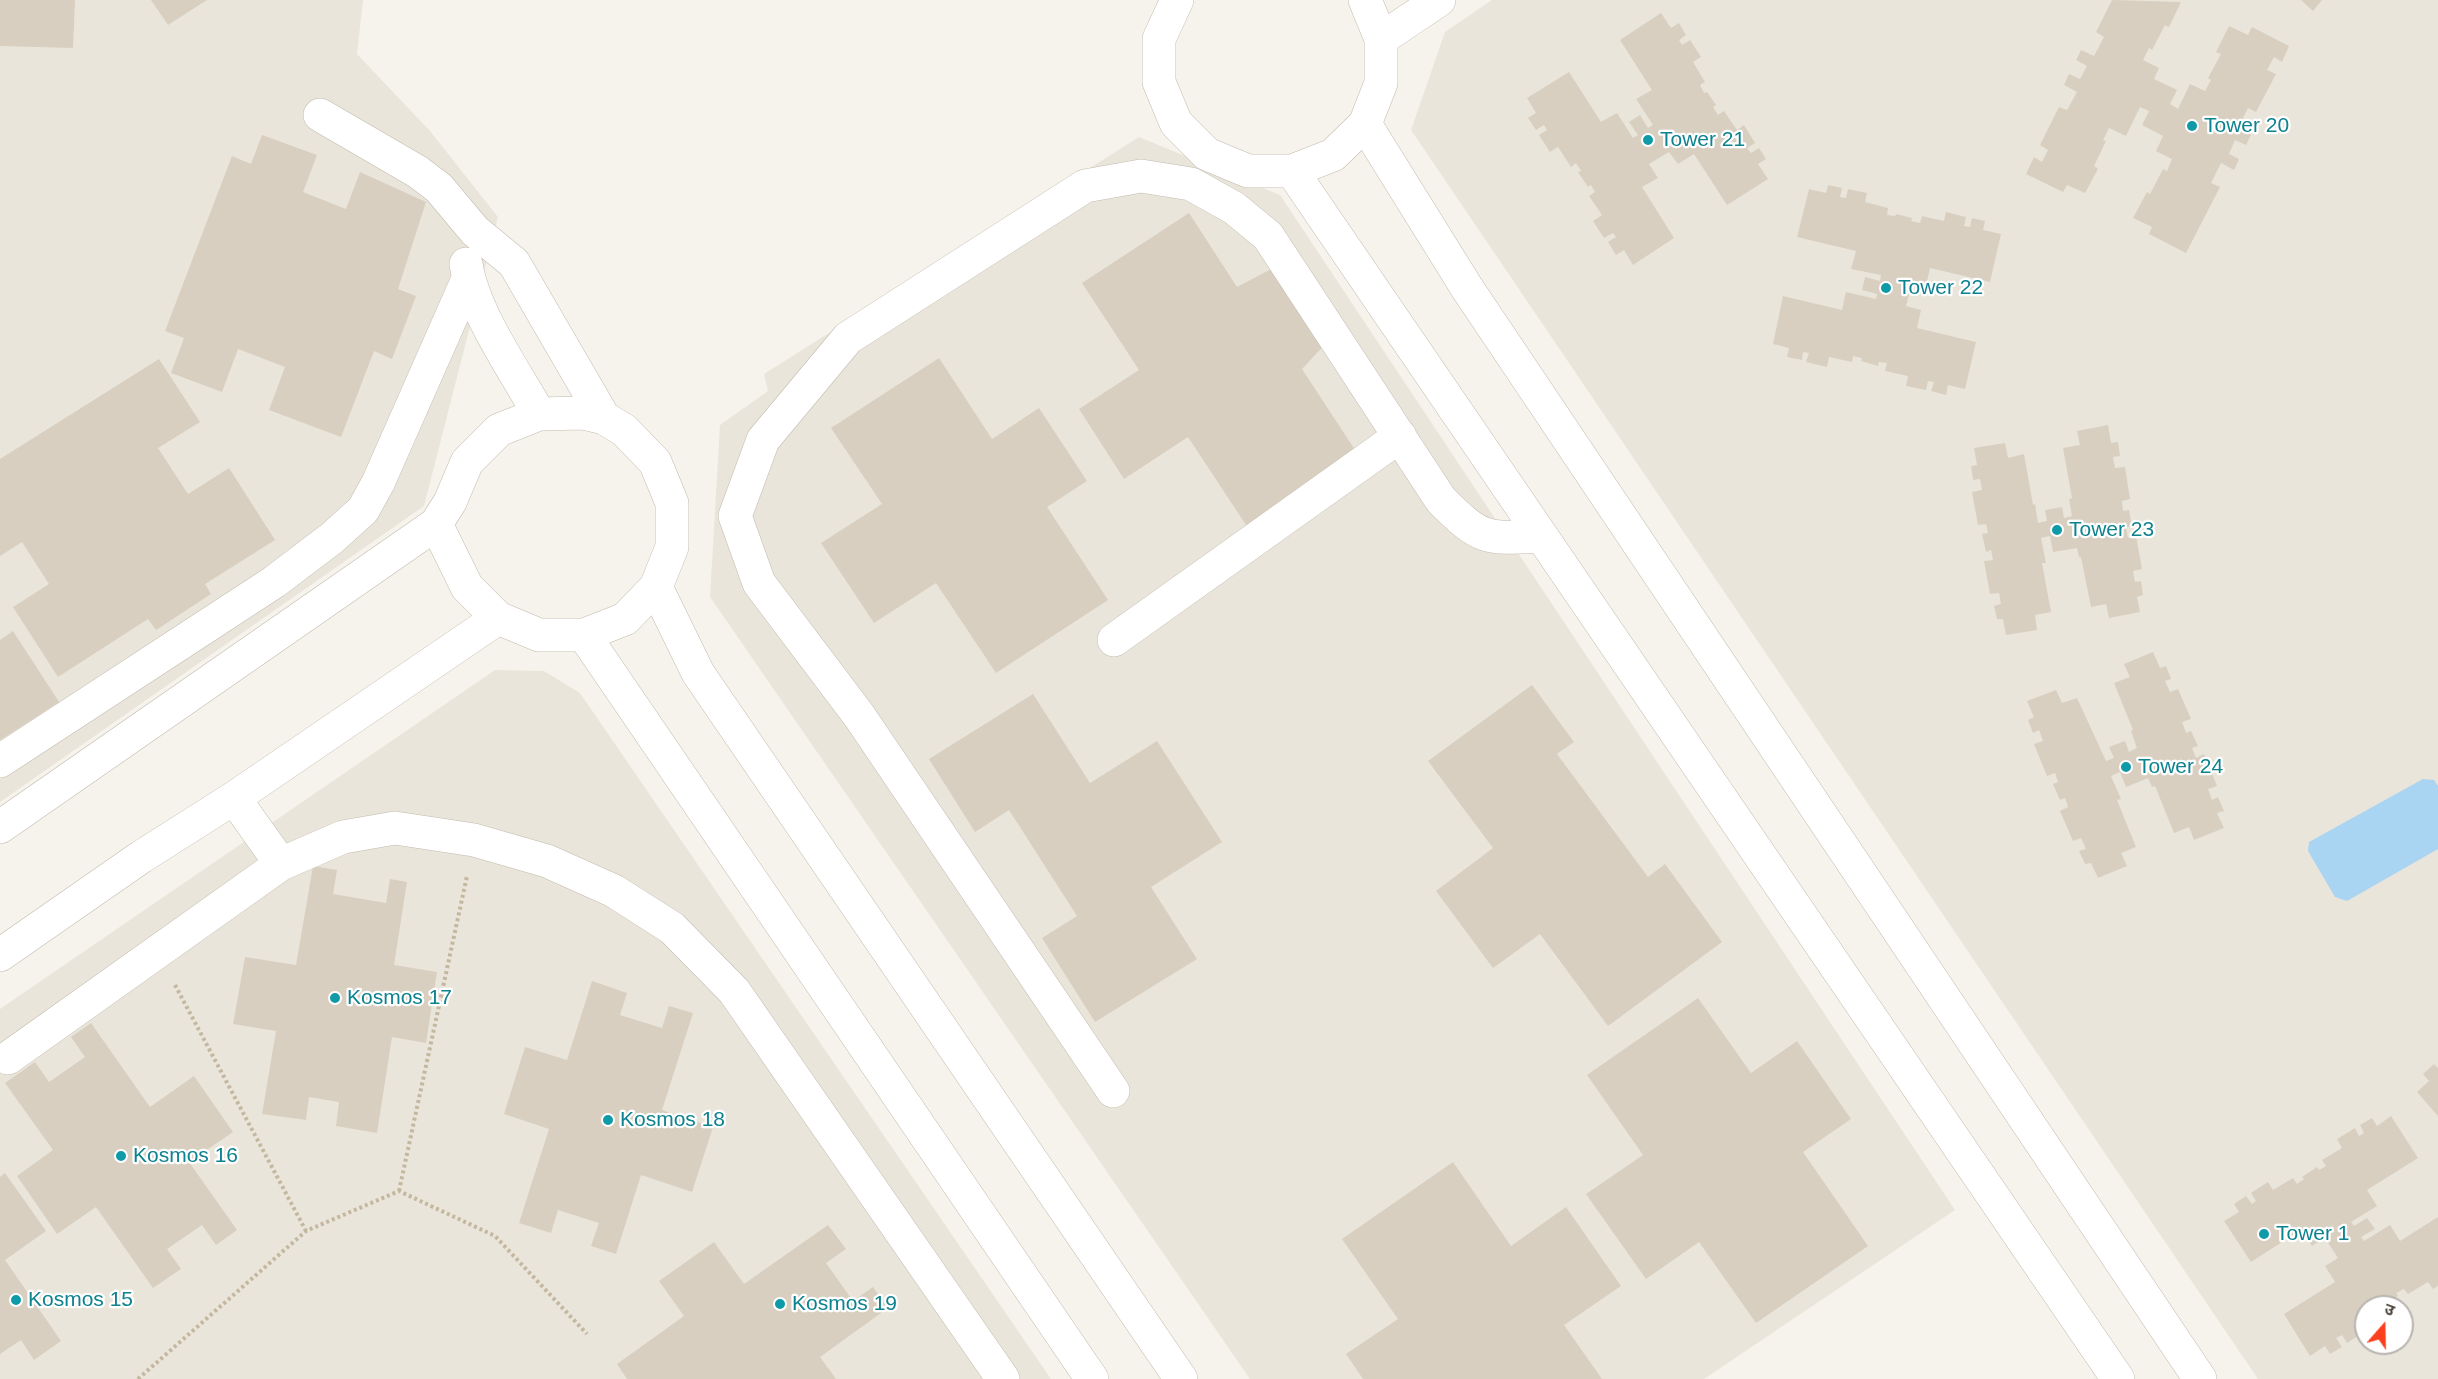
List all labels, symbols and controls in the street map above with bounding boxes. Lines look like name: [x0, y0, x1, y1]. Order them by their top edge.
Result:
place label: Tower 20: [2204, 113, 2289, 139]
marker: Tower 20: [2185, 119, 2199, 133]
place label: Tower 21: [1660, 127, 1745, 153]
marker: Tower 21: [1641, 133, 1655, 147]
place label: Tower 22: [1898, 275, 1983, 301]
marker: Tower 22: [1879, 281, 1893, 295]
place label: Tower 23: [2069, 517, 2154, 543]
marker: Tower 23: [2050, 523, 2064, 537]
place label: Tower 24: [2138, 754, 2223, 780]
marker: Tower 24: [2119, 760, 2133, 774]
place label: Kosmos 17: [347, 985, 452, 1011]
marker: Kosmos 17: [328, 991, 342, 1005]
place label: Kosmos 18: [620, 1107, 725, 1133]
marker: Kosmos 18: [601, 1113, 615, 1127]
place label: Kosmos 16: [133, 1143, 238, 1169]
marker: Kosmos 16: [114, 1149, 128, 1163]
place label: Tower 1: [2276, 1221, 2350, 1247]
marker: Tower 1: [2257, 1227, 2271, 1241]
place label: Kosmos 15: [28, 1287, 133, 1313]
place label: Kosmos 19: [792, 1291, 897, 1317]
marker: Kosmos 15: [9, 1293, 23, 1307]
north arrow: [2354, 1295, 2414, 1355]
marker: Kosmos 19: [773, 1297, 787, 1311]
text: उ: [2382, 1300, 2397, 1319]

